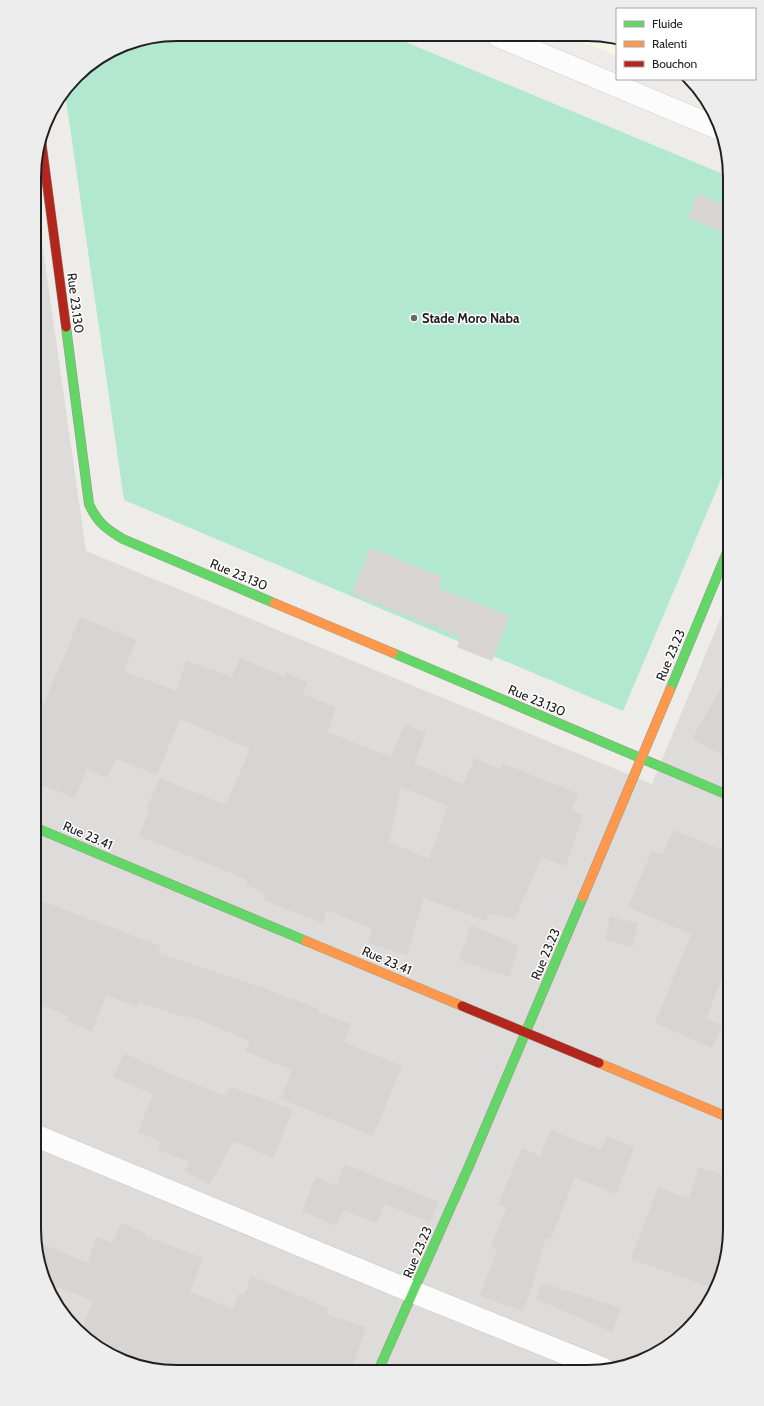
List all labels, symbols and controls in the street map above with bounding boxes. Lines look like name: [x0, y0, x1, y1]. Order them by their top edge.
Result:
legend: [616, 8, 756, 80]
text: Fluide: [652, 16, 683, 31]
text: Ralenti: [652, 36, 687, 51]
text: Bouchon: [652, 56, 698, 71]
street label: Rue 23.130: [64, 272, 88, 334]
place label: Stade Moro Naba: [422, 310, 520, 326]
marker: Stade Moro Naba: [409, 313, 419, 323]
street label: Rue 23.130: [208, 555, 270, 593]
street label: Rue 23.23: [652, 627, 688, 683]
street label: Rue 23.130: [506, 681, 568, 719]
street label: Rue 23.41: [61, 817, 115, 853]
street label: Rue 23.23: [527, 926, 563, 982]
street label: Rue 23.41: [360, 942, 414, 978]
street label: Rue 23.23: [399, 1224, 435, 1280]

